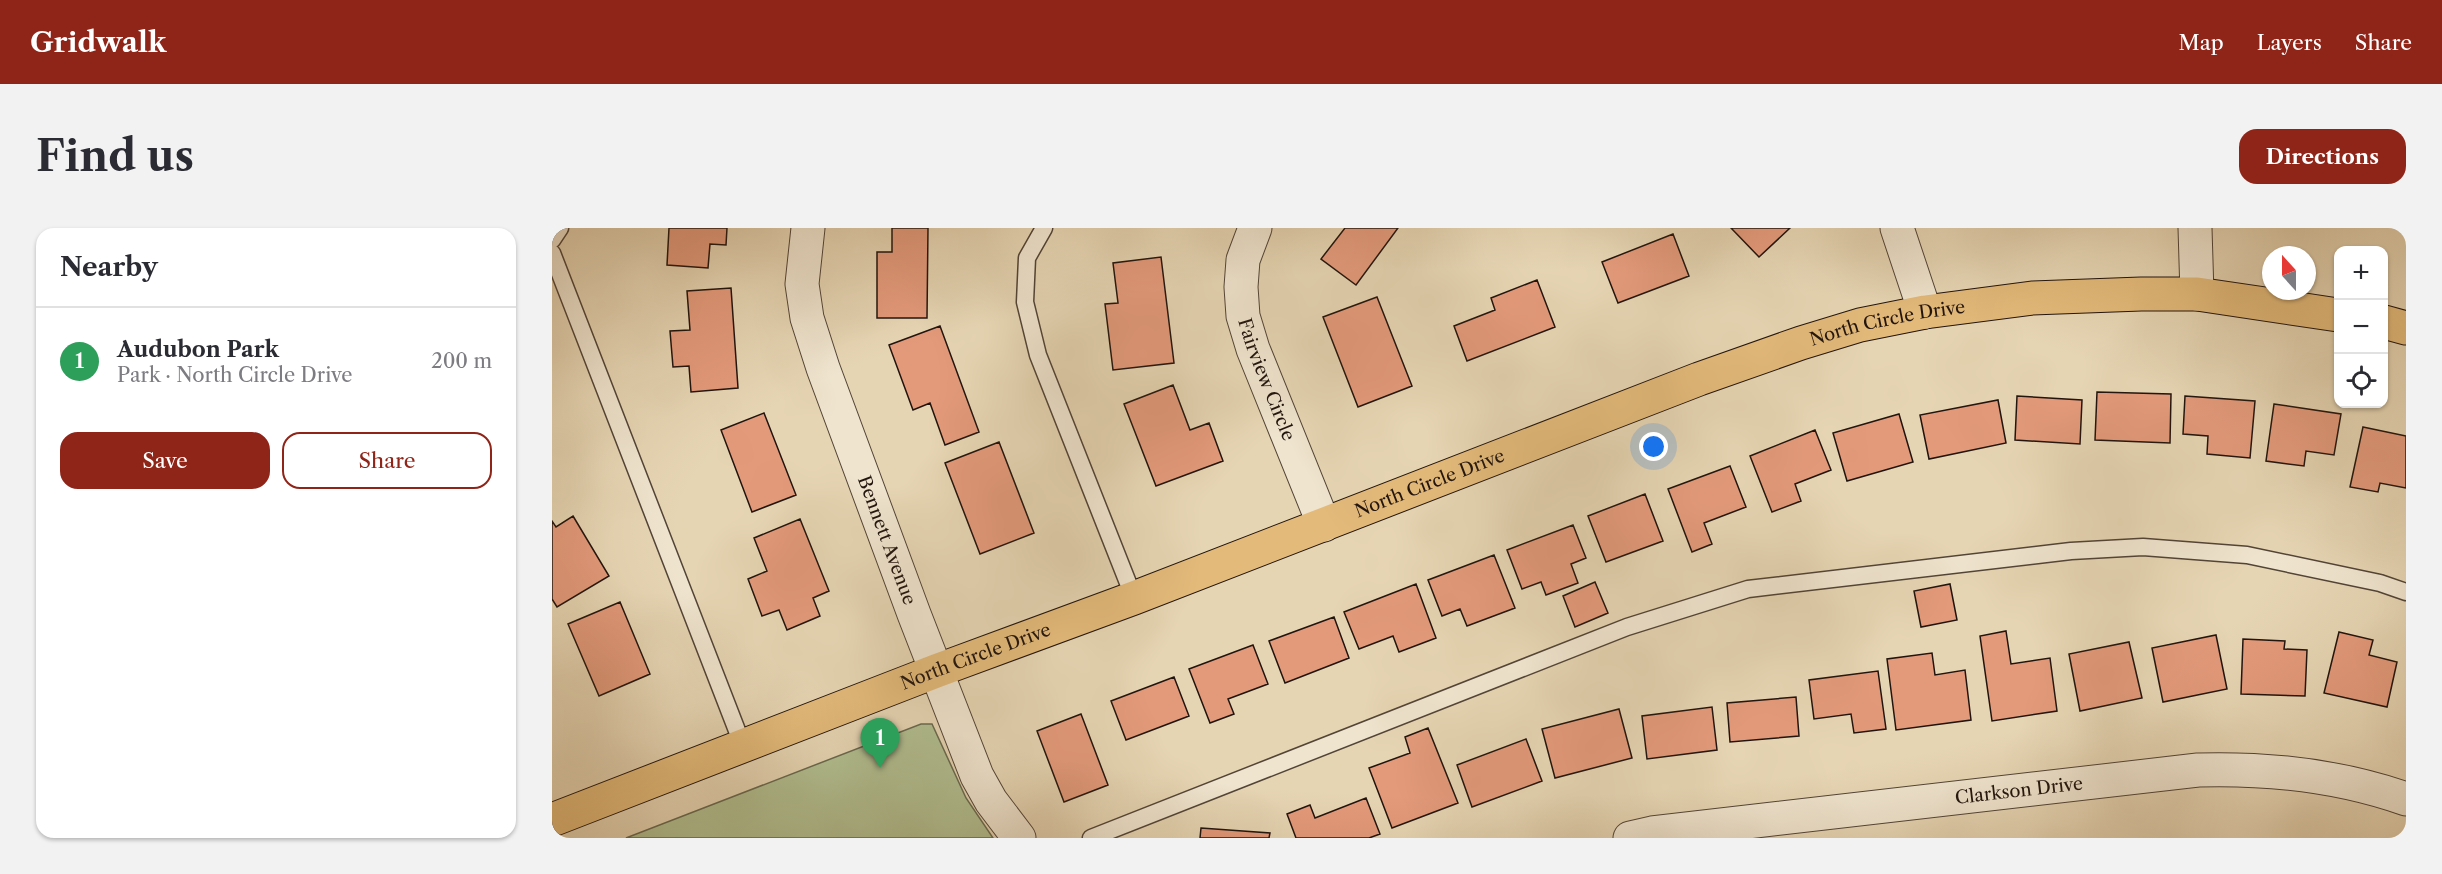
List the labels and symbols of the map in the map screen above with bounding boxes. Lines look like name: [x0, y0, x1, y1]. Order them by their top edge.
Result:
north arrow: [2262, 246, 2316, 300]
street label: North Circle Drive: [1807, 296, 1966, 351]
street label: Fairview Circle: [1233, 316, 1300, 444]
your location: [1639, 432, 1668, 461]
street label: North Circle Drive: [1352, 444, 1508, 522]
street label: Bennett Avenue: [853, 473, 921, 608]
street label: North Circle Drive: [897, 619, 1054, 695]
pin: 1: [860, 718, 900, 768]
street label: Clarkson Drive: [1954, 772, 2084, 809]

